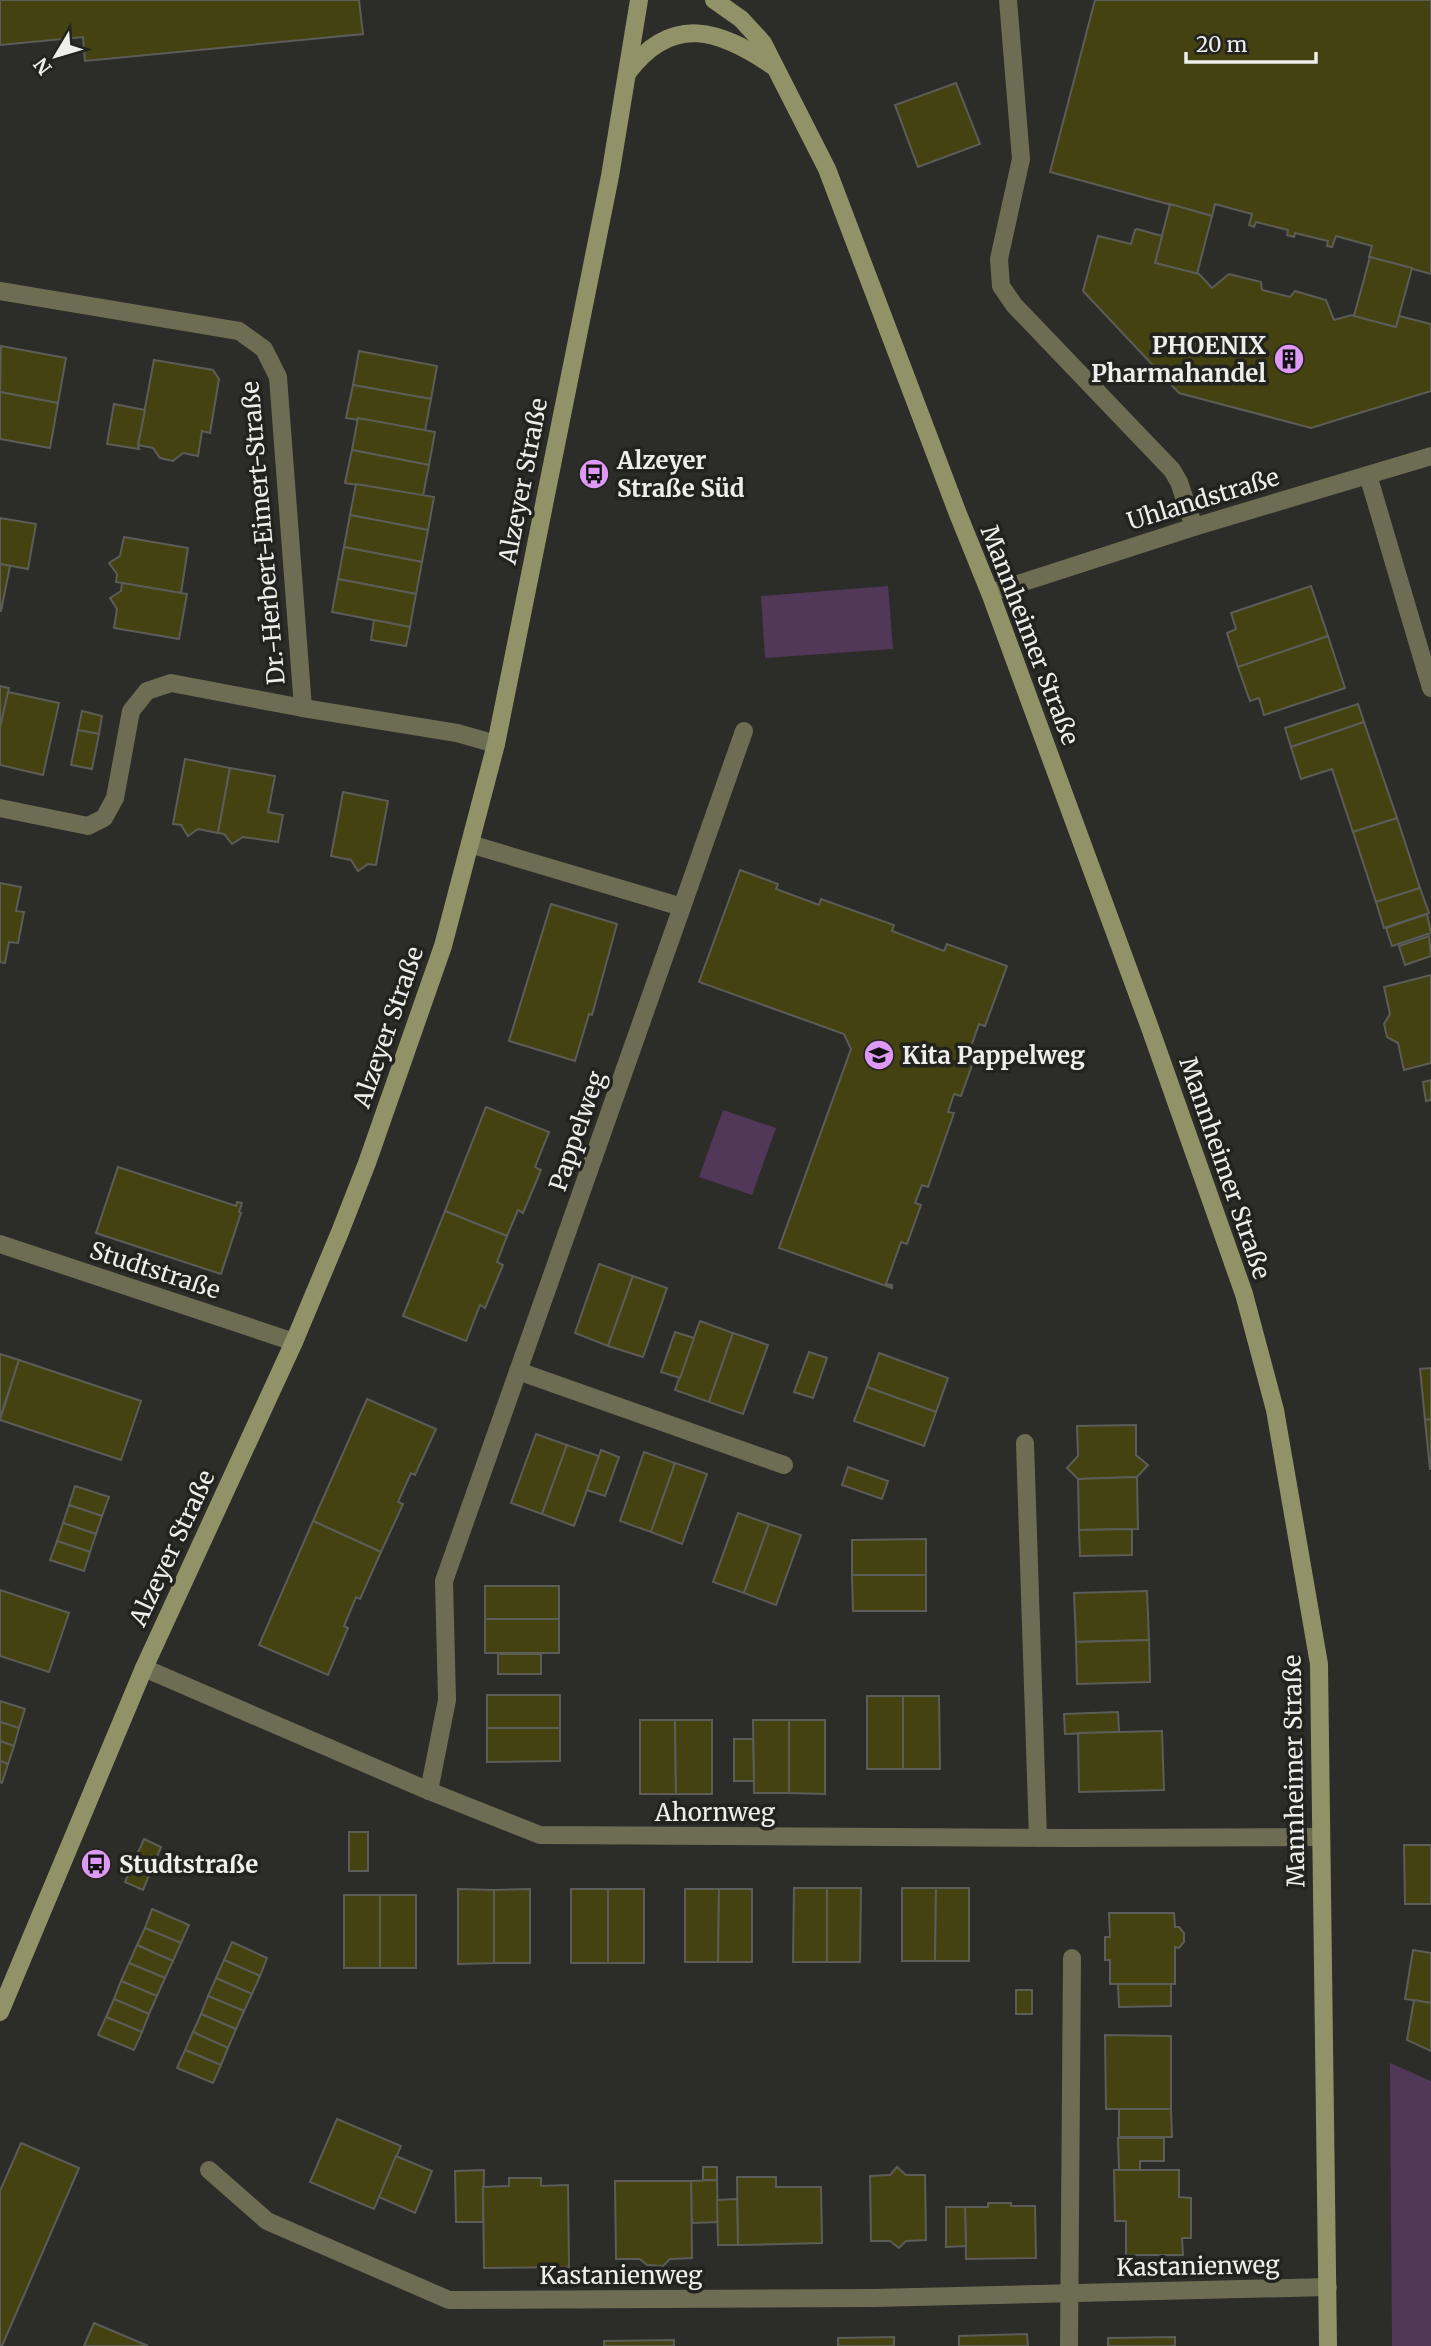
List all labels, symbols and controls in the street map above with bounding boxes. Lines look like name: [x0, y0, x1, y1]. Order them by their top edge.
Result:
north arrow: [21, 21, 91, 91]
scale bar: [1186, 21, 1316, 65]
text: 20 m: [1196, 31, 1248, 58]
text: N: [29, 53, 57, 80]
place label: PHOENIX Pharmahandel: [1091, 330, 1267, 389]
building icon: PHOENIX Pharmahandel: [1272, 342, 1306, 376]
street label: Dr.-Herbert-Eimert-Straße: [234, 380, 292, 686]
street label: Alzeyer Straße: [492, 395, 554, 568]
place label: Alzeyer Straße Süd: [616, 445, 745, 504]
bus stop icon: Alzeyer Straße Süd: [577, 457, 611, 491]
street label: Uhlandstraße: [1123, 461, 1283, 537]
street label: Mannheimer Straße: [974, 521, 1086, 749]
street label: Alzeyer Straße: [346, 942, 430, 1113]
school or university icon: Kita Pappelweg: [862, 1038, 896, 1072]
place label: Kita Pappelweg: [902, 1040, 1085, 1071]
street label: Mannheimer Straße: [1172, 1053, 1278, 1283]
street label: Pappelweg: [542, 1066, 612, 1195]
street label: Studtstraße: [86, 1234, 224, 1306]
street label: Alzeyer Straße: [122, 1465, 222, 1632]
street label: Mannheimer Straße: [1276, 1654, 1312, 1888]
street label: Ahornweg: [654, 1797, 776, 1828]
bus stop icon: Studtstraße: [79, 1847, 113, 1881]
place label: Studtstraße: [119, 1849, 258, 1880]
street label: Kastanienweg: [1116, 2249, 1280, 2283]
street label: Kastanienweg: [539, 2260, 703, 2291]

